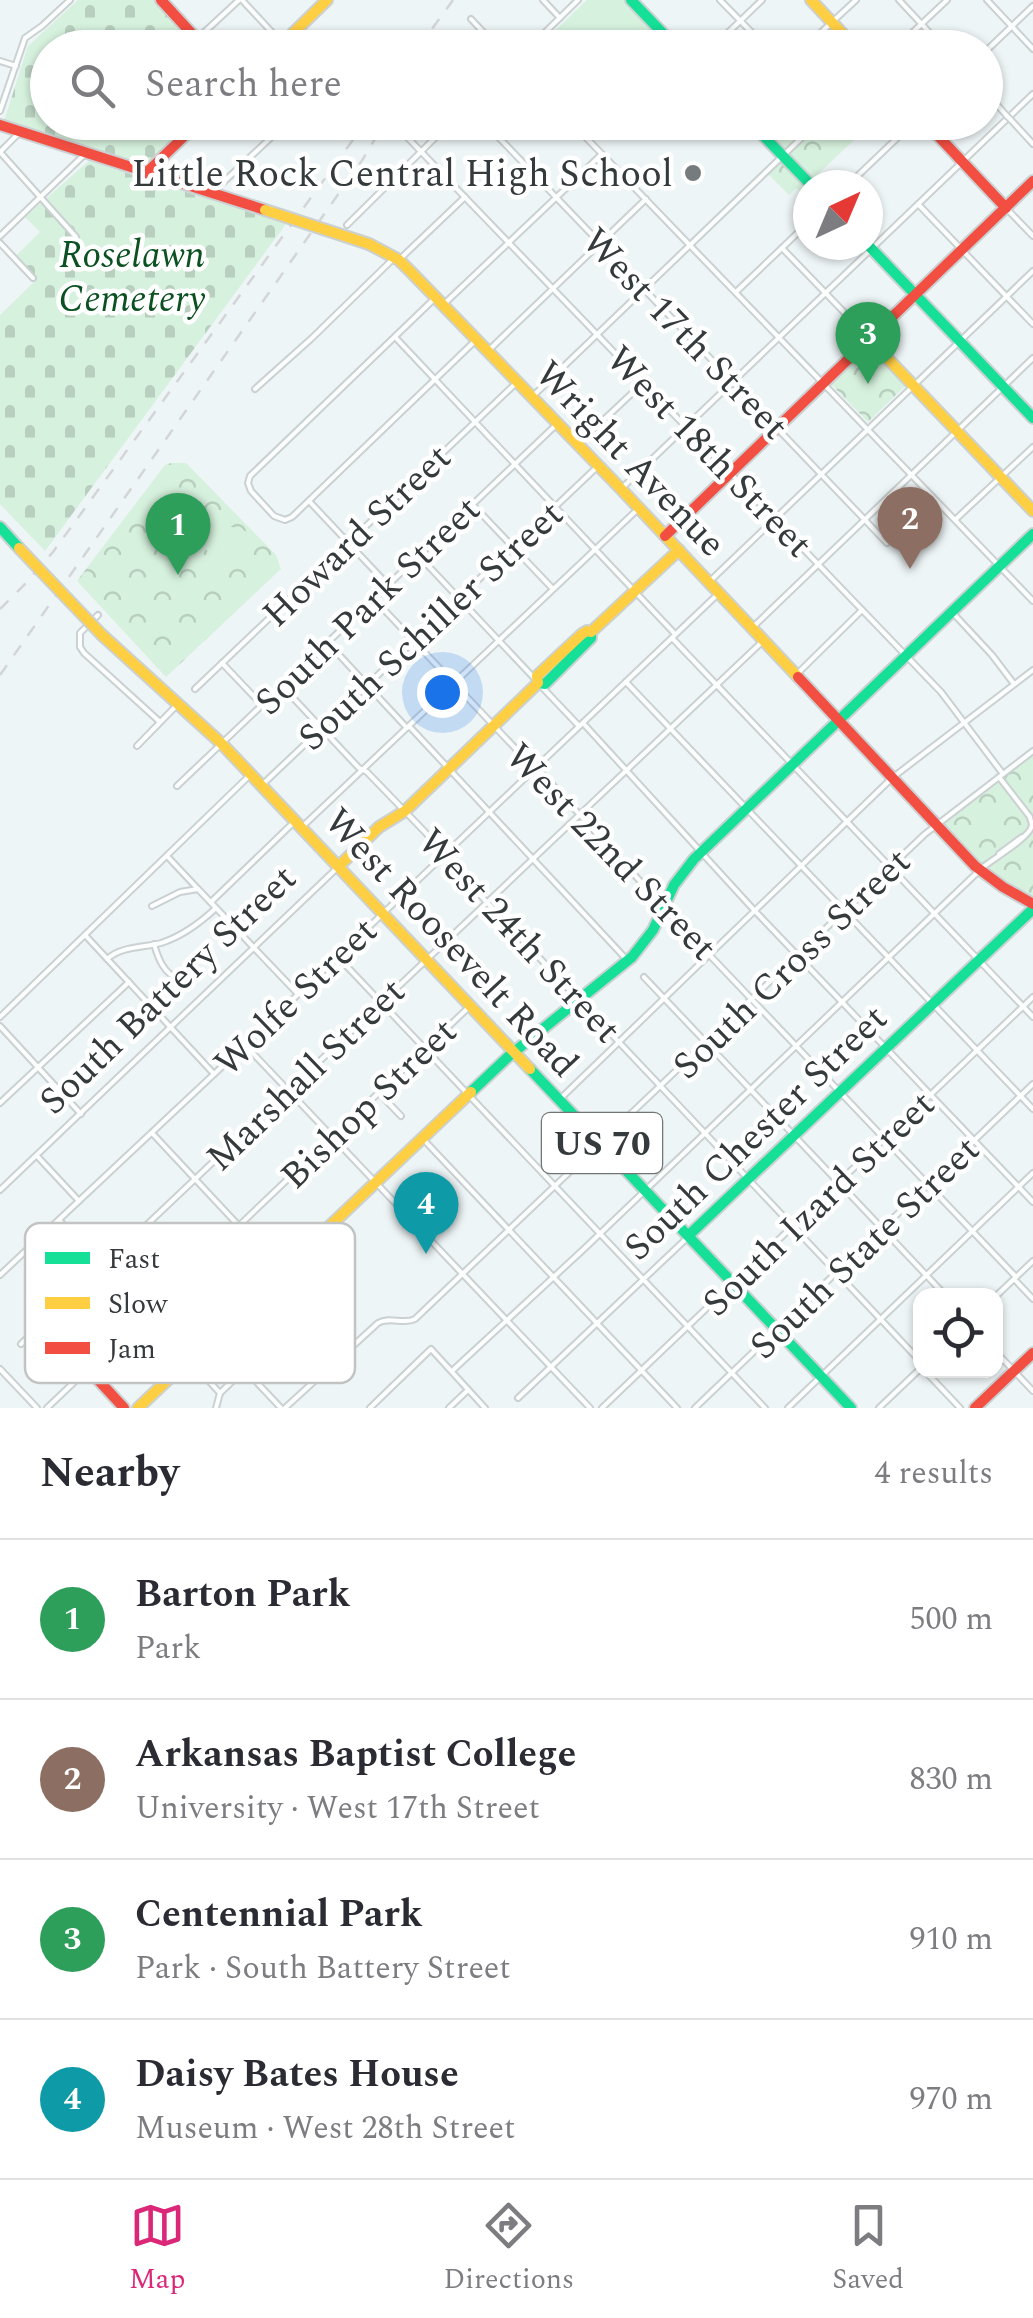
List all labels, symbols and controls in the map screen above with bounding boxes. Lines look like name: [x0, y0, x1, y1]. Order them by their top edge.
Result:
search box: [30, 30, 1003, 140]
text: Search here: [145, 56, 342, 114]
icon: search: [65, 58, 120, 113]
place label: Little Rock Central High School: [132, 146, 673, 204]
marker: Little Rock Central High School: [682, 162, 704, 184]
north arrow: [793, 170, 883, 260]
street label: West 17th Street: [568, 215, 802, 454]
park label: Roselawn Cemetery: [59, 227, 205, 329]
pin: 3: [836, 302, 900, 384]
street label: West 18th Street: [592, 333, 826, 572]
street label: Wright Avenue: [520, 348, 739, 571]
street label: Howard Street: [249, 431, 465, 642]
street label: South Park Street: [242, 483, 495, 730]
pin: 2: [878, 486, 942, 569]
street label: South Schiller Street: [285, 487, 578, 766]
pin: 1: [146, 492, 210, 575]
your location: [417, 667, 468, 718]
street label: West 22nd Street: [491, 730, 730, 975]
street label: West Roosevelt Road: [309, 795, 592, 1092]
street label: West 24th Street: [403, 815, 634, 1057]
street label: South Cross Street: [660, 835, 925, 1094]
street label: South Battery Street: [26, 852, 311, 1129]
street label: Wolfe Street: [201, 904, 392, 1091]
street label: Marshall Street: [193, 965, 419, 1186]
street label: South Chester Street: [611, 992, 902, 1275]
street label: Bishop Street: [268, 1005, 471, 1204]
street label: South Izard Street: [690, 1078, 949, 1331]
road number: US 70: [542, 1113, 662, 1173]
street label: South State Street: [737, 1123, 994, 1374]
pin: 4: [394, 1172, 458, 1254]
legend: [25, 1223, 355, 1383]
text: Fast: [108, 1238, 160, 1281]
text: Slow: [108, 1283, 168, 1326]
map controls: [913, 1288, 1003, 1378]
button: locate: [913, 1288, 1003, 1378]
text: Jam: [108, 1328, 156, 1371]
text: Nearby: [40, 1442, 179, 1505]
text: 4 results: [874, 1449, 993, 1498]
text: Barton Park: [135, 1566, 350, 1624]
text: 1: [64, 1595, 81, 1644]
text: 500 m: [909, 1595, 993, 1644]
text: Park: [135, 1624, 201, 1673]
text: Arkansas Baptist College: [135, 1726, 576, 1784]
text: 2: [64, 1755, 81, 1804]
text: 830 m: [909, 1755, 993, 1804]
text: University · West 17th Street: [135, 1784, 540, 1833]
text: Centennial Park: [135, 1886, 423, 1944]
text: 3: [64, 1915, 81, 1964]
text: 910 m: [909, 1915, 993, 1964]
text: Park · South Battery Street: [135, 1944, 511, 1993]
text: Daisy Bates House: [135, 2046, 459, 2104]
text: 4: [64, 2075, 81, 2124]
text: 970 m: [909, 2075, 993, 2124]
text: Museum · West 28th Street: [135, 2104, 515, 2153]
tab: Map: [129, 2198, 185, 2301]
tab: Directions: [443, 2198, 574, 2301]
tab: Saved: [832, 2198, 904, 2301]

